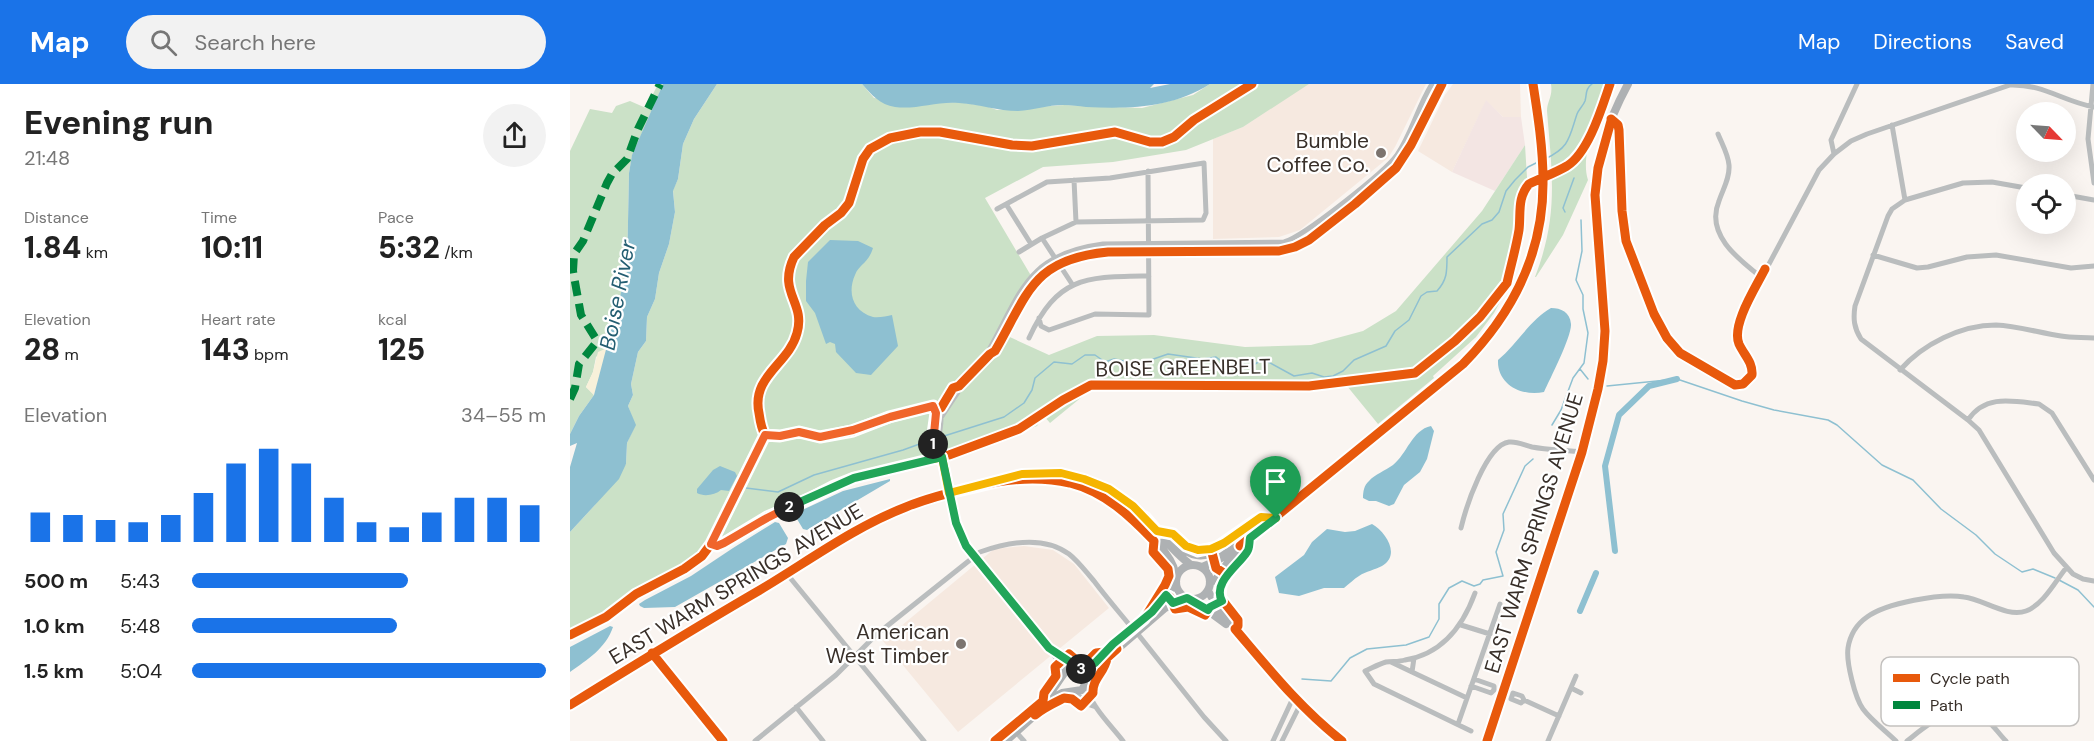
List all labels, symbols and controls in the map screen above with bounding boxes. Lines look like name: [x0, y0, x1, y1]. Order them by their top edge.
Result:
search box: [126, 15, 546, 69]
text: Map: [30, 24, 90, 61]
icon: search: [147, 26, 180, 59]
text: Search here: [195, 28, 316, 57]
text: Map: [1798, 28, 1840, 56]
text: Directions: [1873, 28, 1972, 56]
text: Saved: [2005, 28, 2064, 56]
text: Evening run: [24, 101, 213, 144]
north arrow: [2016, 102, 2076, 162]
map controls: [2016, 102, 2076, 234]
button: share: [483, 104, 546, 167]
place label: Bumble Coffee Co.: [1267, 127, 1369, 179]
text: 21:48: [24, 145, 70, 171]
marker: Bumble Coffee Co.: [1374, 146, 1388, 160]
button: locate: [2016, 174, 2076, 234]
text: Distance: [24, 207, 89, 228]
text: Time: [201, 207, 237, 228]
text: Pace: [378, 207, 414, 228]
text: 1.84: [24, 228, 82, 267]
text: 10:11: [201, 228, 263, 267]
text: 5:32: [378, 228, 440, 267]
water label: Boise River: [593, 237, 643, 353]
text: km: [82, 242, 108, 263]
text: /km: [440, 242, 473, 263]
text: Elevation: [24, 309, 91, 330]
text: Heart rate: [201, 309, 276, 330]
text: kcal: [378, 309, 407, 330]
text: 28: [24, 330, 60, 369]
text: 143: [201, 330, 250, 369]
text: 125: [378, 330, 425, 369]
text: m: [60, 344, 79, 365]
text: bpm: [250, 344, 288, 365]
street label: BOISE GREENBELT: [1095, 352, 1271, 384]
street label: EAST WARM SPRINGS AVENUE: [1478, 390, 1590, 676]
text: Elevation: [24, 402, 107, 428]
text: 34–55 m: [461, 402, 546, 428]
pin: 1: [918, 429, 948, 459]
text: 1: [930, 433, 936, 454]
pin: [1250, 456, 1301, 518]
icon: arrive: [1259, 465, 1292, 498]
pin: 2: [774, 492, 804, 522]
text: 2: [784, 496, 794, 517]
street label: EAST WARM SPRINGS AVENUE: [604, 497, 868, 671]
text: 500 m: [24, 568, 88, 594]
text: 5:43: [120, 568, 160, 594]
text: 1.0 km: [24, 613, 85, 639]
text: 5:48: [120, 613, 161, 639]
place label: American West Timber: [826, 618, 949, 670]
marker: American West Timber: [954, 637, 968, 651]
pin: 3: [1066, 654, 1096, 684]
legend: [1881, 657, 2079, 726]
text: 1.5 km: [24, 658, 84, 684]
text: 5:04: [120, 658, 162, 684]
text: 3: [1076, 658, 1086, 679]
text: Cycle path: [1930, 668, 2010, 689]
text: Path: [1930, 695, 1963, 716]

